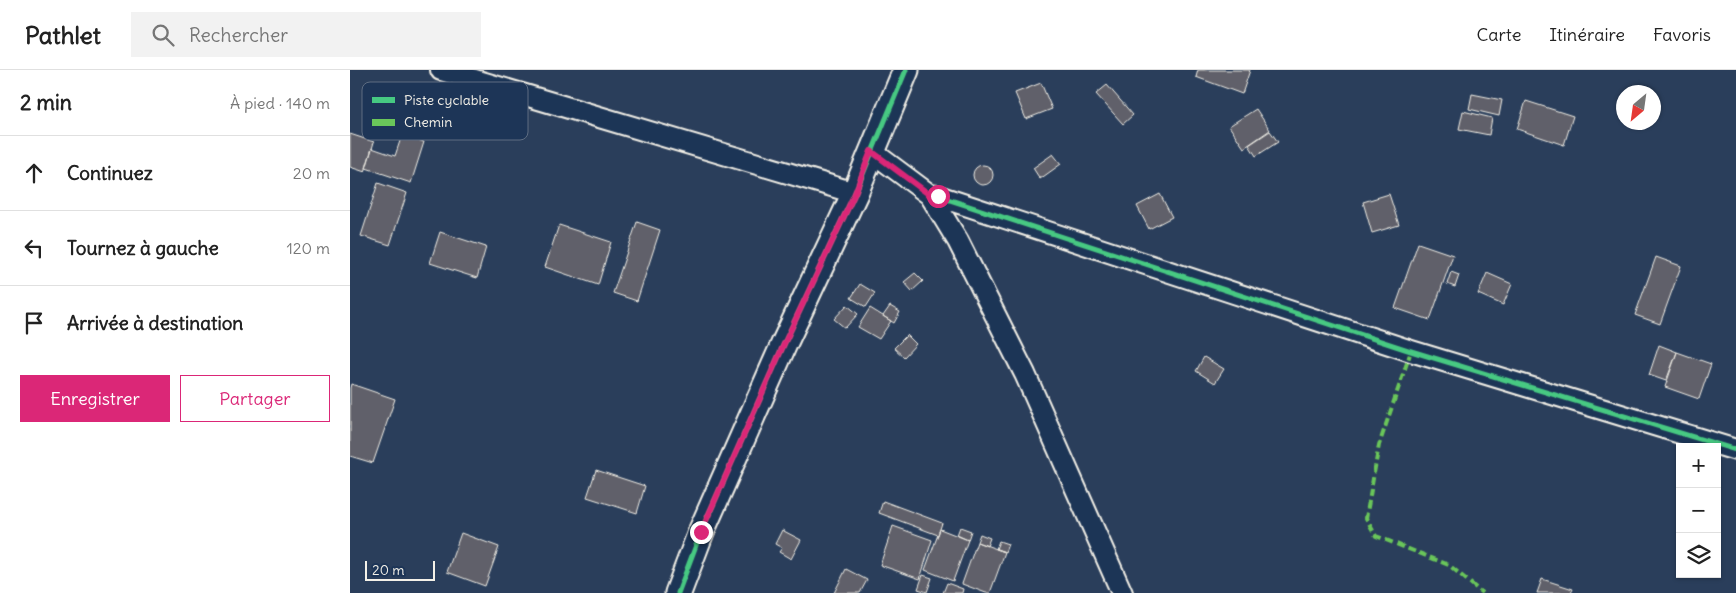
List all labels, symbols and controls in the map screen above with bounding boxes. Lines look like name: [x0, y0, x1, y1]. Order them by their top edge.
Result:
search box: [131, 12, 481, 57]
text: Pathlet: [25, 20, 101, 50]
icon: search: [149, 21, 177, 49]
text: Rechercher: [189, 23, 288, 47]
text: Carte: [1476, 23, 1521, 46]
text: Itinéraire: [1549, 23, 1625, 46]
text: Favoris: [1653, 23, 1711, 46]
legend: [362, 82, 528, 140]
north arrow: [1616, 85, 1661, 130]
text: 2 min: [20, 89, 72, 116]
text: Piste cyclable: [404, 91, 489, 109]
text: À pied · 140 m: [230, 93, 330, 113]
text: Chemin: [404, 113, 452, 131]
icon: ahead: [20, 159, 48, 187]
text: Continuez: [67, 161, 153, 185]
text: 20 m: [293, 163, 330, 183]
route start: [927, 185, 950, 208]
icon: left: [20, 234, 48, 262]
text: Tournez à gauche: [67, 236, 219, 260]
text: 120 m: [287, 238, 330, 258]
icon: arrive: [20, 309, 48, 337]
text: Arrivée à destination: [67, 311, 243, 335]
button: Enregistrer: [20, 375, 170, 422]
button: Partager: [180, 375, 330, 422]
map controls: [1676, 443, 1721, 578]
button: +: [1676, 443, 1721, 488]
button: −: [1676, 488, 1721, 533]
route end: [690, 521, 713, 544]
button: layers: [1676, 533, 1721, 578]
scale bar: [365, 558, 435, 581]
text: 20 m: [372, 561, 405, 579]

